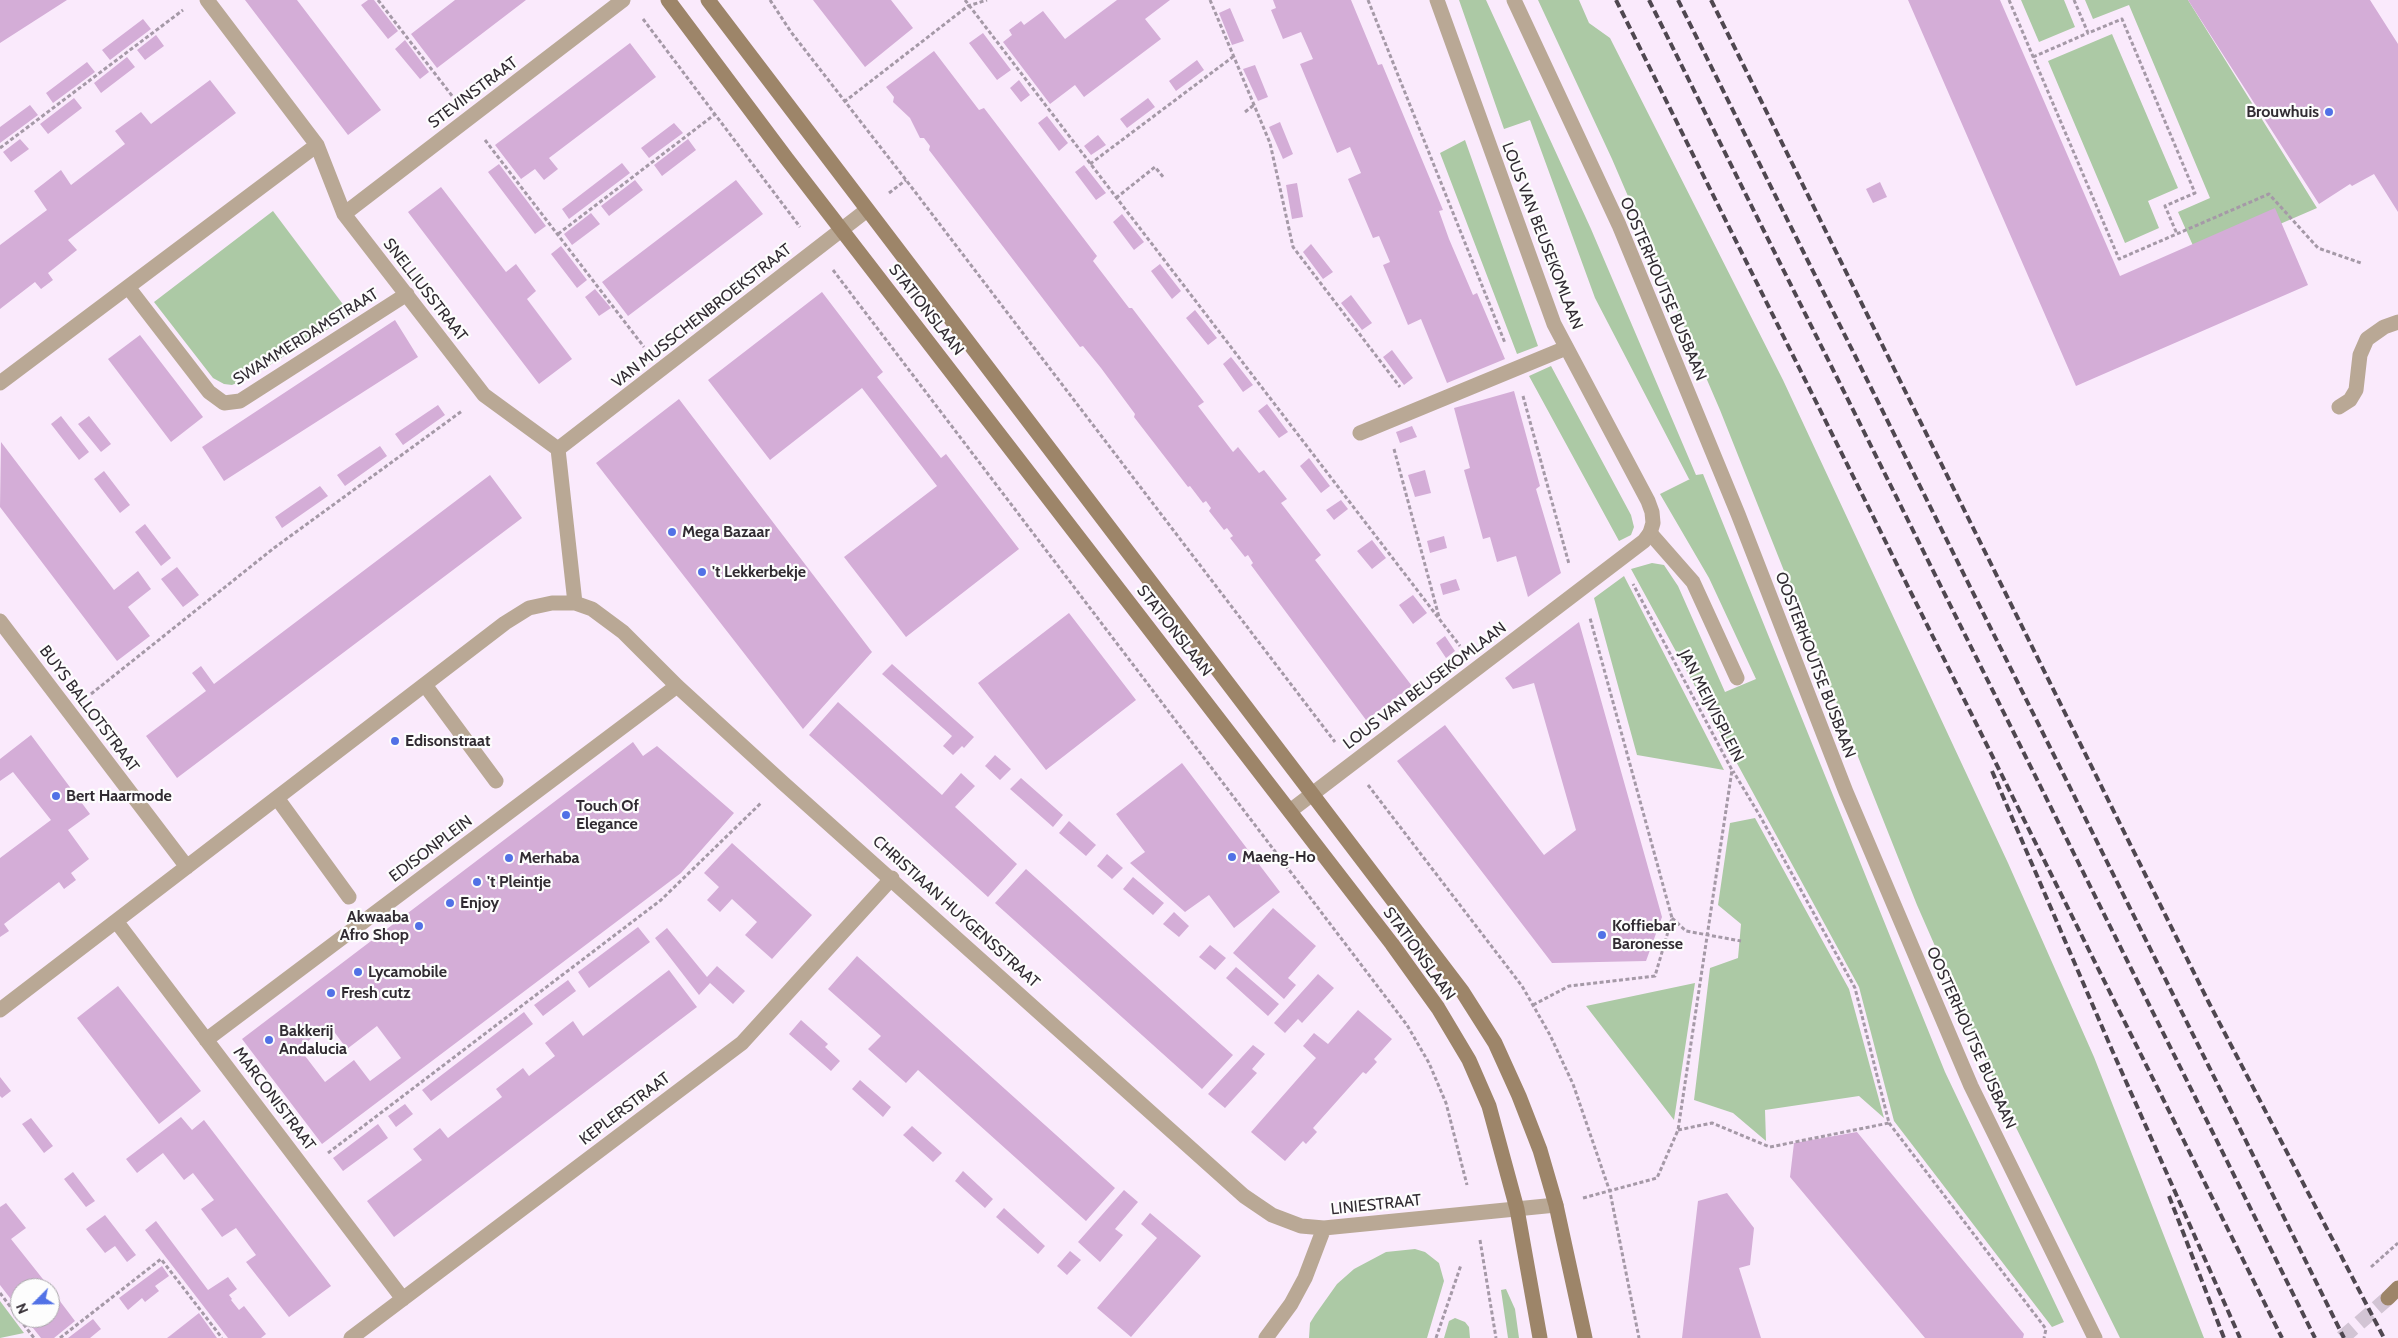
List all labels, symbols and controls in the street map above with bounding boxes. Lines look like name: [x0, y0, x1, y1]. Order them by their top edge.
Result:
street label: STEVINSTRAAT: [425, 53, 521, 133]
place label: Brouwhuis: [2246, 102, 2319, 122]
marker: Brouwhuis: [2323, 106, 2335, 118]
street label: LOUS VAN BEUSEKOMLAAN: [1497, 140, 1587, 332]
street label: OOSTERHOUTSE BUSBAAN: [1616, 194, 1710, 384]
street label: SNELLIUSSTRAAT: [379, 235, 471, 345]
street label: VAN MUSSCHENBROEKSTRAAT: [608, 240, 796, 392]
street label: STATIONSLAAN: [884, 261, 968, 359]
street label: SWAMMERDAMSTRAAT: [230, 285, 382, 389]
place label: Mega Bazaar: [682, 522, 770, 542]
marker: Mega Bazaar: [666, 526, 678, 538]
place label: 't Lekkerbekje: [712, 562, 806, 582]
marker: 't Lekkerbekje: [696, 566, 708, 578]
street label: OOSTERHOUTSE BUSBAAN: [1771, 569, 1859, 761]
street label: STATIONSLAAN: [1132, 582, 1216, 680]
street label: LOUS VAN BEUSEKOMLAAN: [1340, 618, 1510, 754]
street label: BUYS BALLOTSTRAAT: [35, 642, 143, 776]
street label: JAN MEIJVISPLEIN: [1674, 647, 1748, 765]
place label: Edisonstraat: [405, 731, 490, 751]
marker: Edisonstraat: [389, 735, 401, 747]
place label: Bert Haarmode: [66, 786, 172, 806]
marker: Bert Haarmode: [50, 790, 62, 802]
place label: Touch Of Elegance: [576, 796, 639, 834]
marker: Touch Of Elegance: [560, 809, 572, 821]
street label: EDISONPLEIN: [386, 812, 476, 886]
street label: CHRISTIAAN HUYGENSSTRAAT: [869, 832, 1043, 992]
place label: Maeng-Ho: [1242, 847, 1316, 867]
place label: Merhaba: [519, 848, 580, 868]
marker: Maeng-Ho: [1226, 851, 1238, 863]
marker: Merhaba: [503, 852, 515, 864]
place label: 't Pleintje: [487, 872, 551, 892]
marker: 't Pleintje: [471, 876, 483, 888]
place label: Enjoy: [460, 893, 499, 913]
marker: Enjoy: [444, 897, 456, 909]
street label: STATIONSLAAN: [1379, 904, 1459, 1004]
place label: Akwaaba Afro Shop: [340, 907, 409, 945]
place label: Koffiebar Baronesse: [1612, 916, 1683, 954]
marker: Akwaaba Afro Shop: [413, 920, 425, 932]
marker: Koffiebar Baronesse: [1596, 929, 1608, 941]
street label: OOSTERHOUTSE BUSBAAN: [1922, 944, 2020, 1132]
place label: Lycamobile: [368, 962, 447, 982]
marker: Lycamobile: [352, 966, 364, 978]
place label: Fresh cutz: [341, 983, 411, 1003]
marker: Fresh cutz: [325, 987, 337, 999]
place label: Bakkerij Andalucia: [279, 1021, 347, 1059]
marker: Bakkerij Andalucia: [263, 1034, 275, 1046]
street label: MARCONISTRAAT: [229, 1043, 319, 1155]
street label: KEPLERSTRAAT: [576, 1069, 674, 1149]
street label: LINIESTRAAT: [1330, 1191, 1422, 1219]
north arrow: [10, 1278, 60, 1328]
text: N: [12, 1300, 32, 1317]

